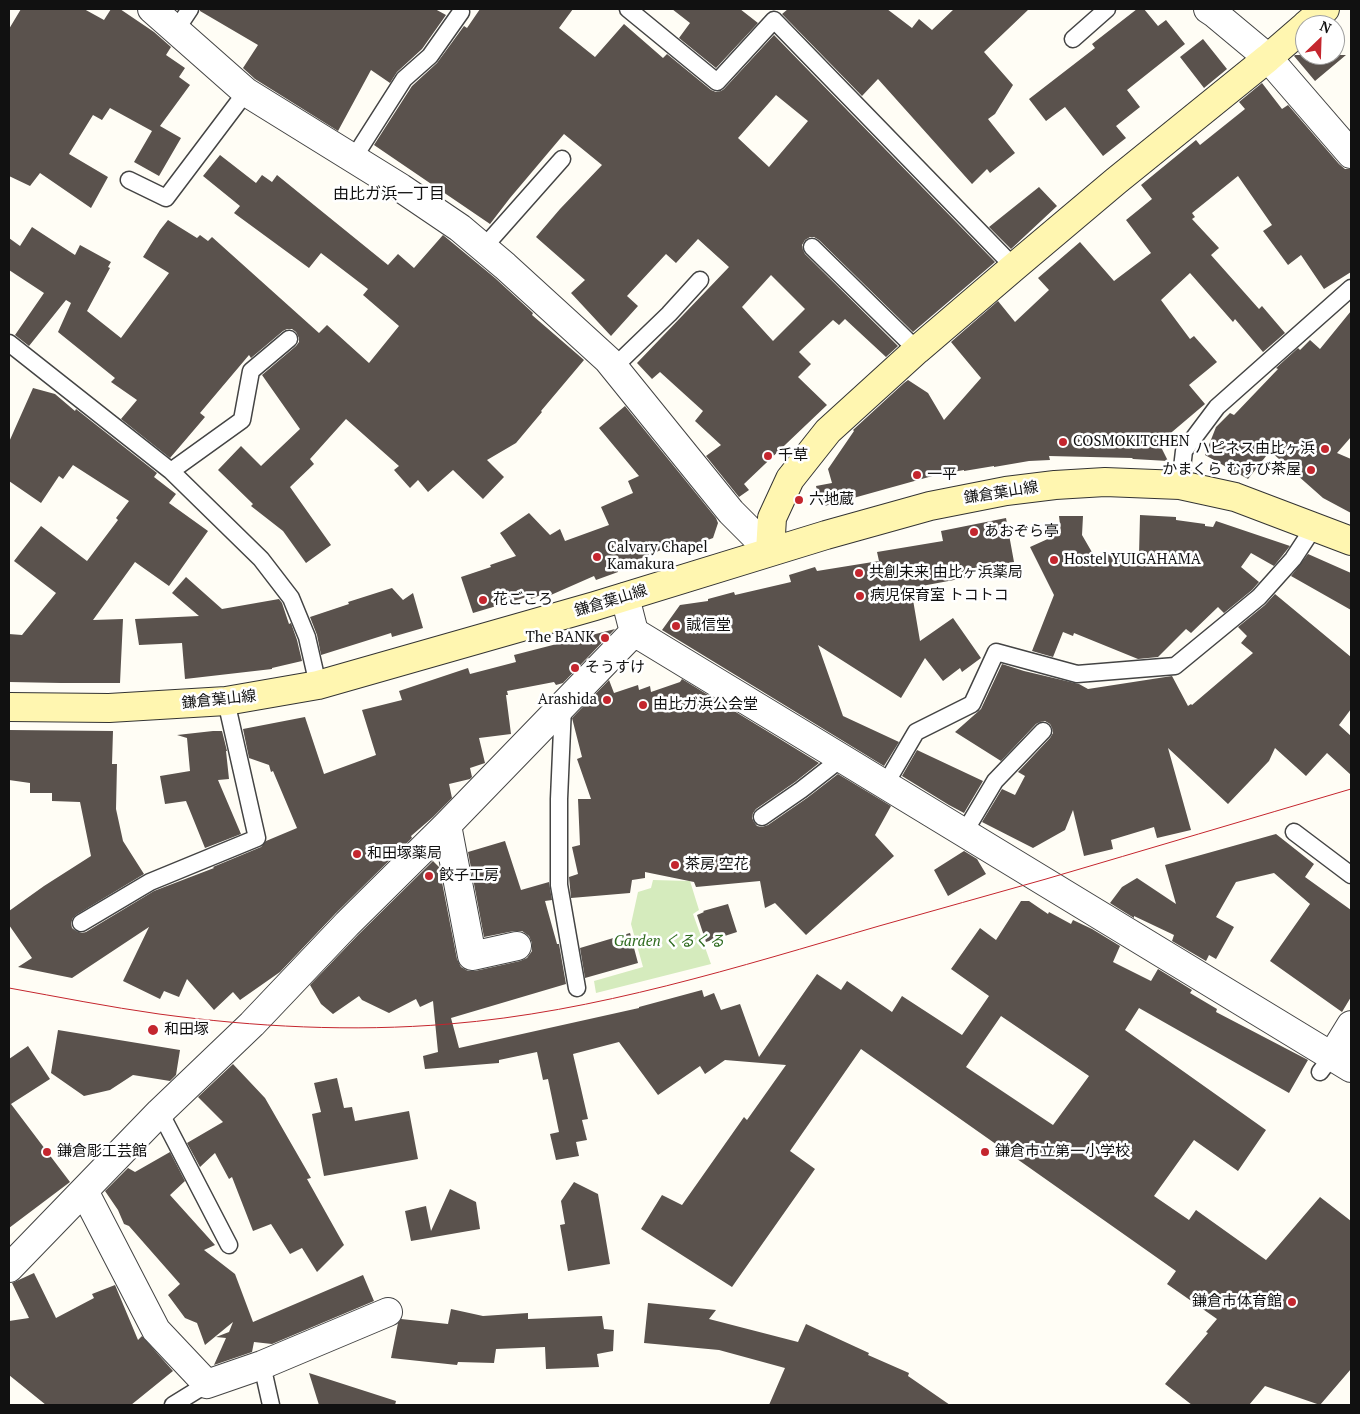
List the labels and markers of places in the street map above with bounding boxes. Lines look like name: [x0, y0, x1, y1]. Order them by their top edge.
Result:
place label: COSMOKITCHEN: [1073, 433, 1190, 451]
marker: COSMOKITCHEN: [1057, 436, 1069, 448]
place label: ハピネス由比ヶ浜: [1195, 440, 1315, 458]
marker: ハピネス由比ヶ浜: [1319, 443, 1331, 455]
place label: 千草: [778, 447, 808, 465]
marker: 千草: [762, 450, 774, 462]
place label: かまくら むすび茶屋: [1162, 461, 1301, 479]
marker: かまくら むすび茶屋: [1305, 464, 1317, 476]
place label: 一平: [927, 466, 957, 484]
marker: 一平: [911, 469, 923, 481]
place label: 六地蔵: [809, 491, 854, 509]
marker: 六地蔵: [793, 494, 805, 506]
place label: あおぞら亭: [984, 523, 1059, 541]
marker: あおぞら亭: [968, 526, 980, 538]
place label: Calvary Chapel Kamakura: [607, 539, 708, 574]
marker: Calvary Chapel Kamakura: [591, 551, 603, 563]
place label: Hostel YUIGAHAMA: [1064, 551, 1201, 569]
marker: Hostel YUIGAHAMA: [1048, 554, 1060, 566]
place label: 共創未来 由比ヶ浜薬局: [869, 564, 1023, 582]
marker: 共創未来 由比ヶ浜薬局: [853, 567, 865, 579]
place label: 病児保育室 トコトコ: [870, 587, 1009, 605]
marker: 病児保育室 トコトコ: [854, 590, 866, 602]
place label: 花ごころ: [493, 591, 553, 609]
marker: 花ごころ: [477, 594, 489, 606]
place label: 誠信堂: [686, 617, 731, 635]
marker: 誠信堂: [670, 620, 682, 632]
place label: The BANK: [526, 629, 595, 647]
marker: The BANK: [599, 632, 611, 644]
place label: そうすけ: [585, 659, 645, 677]
marker: そうすけ: [569, 662, 581, 674]
place label: Arashida: [538, 691, 597, 709]
marker: Arashida: [601, 694, 613, 706]
place label: 由比ガ浜公会堂: [653, 696, 758, 714]
marker: 由比ガ浜公会堂: [637, 699, 649, 711]
place label: 和田塚薬局: [367, 845, 442, 863]
marker: 和田塚薬局: [351, 848, 363, 860]
place label: 茶房 空花: [685, 856, 749, 874]
marker: 茶房 空花: [669, 859, 681, 871]
place label: 餃子工房: [439, 867, 499, 885]
marker: 餃子工房: [423, 870, 435, 882]
place label: 和田塚: [164, 1021, 209, 1039]
marker: 和田塚: [146, 1023, 160, 1037]
place label: 鎌倉彫工芸館: [57, 1143, 147, 1161]
place label: 鎌倉市立第一小学校: [995, 1143, 1130, 1161]
marker: 鎌倉彫工芸館: [41, 1146, 53, 1158]
marker: 鎌倉市立第一小学校: [979, 1146, 991, 1158]
place label: 鎌倉市体育館: [1192, 1293, 1282, 1311]
marker: 鎌倉市体育館: [1286, 1296, 1298, 1308]

